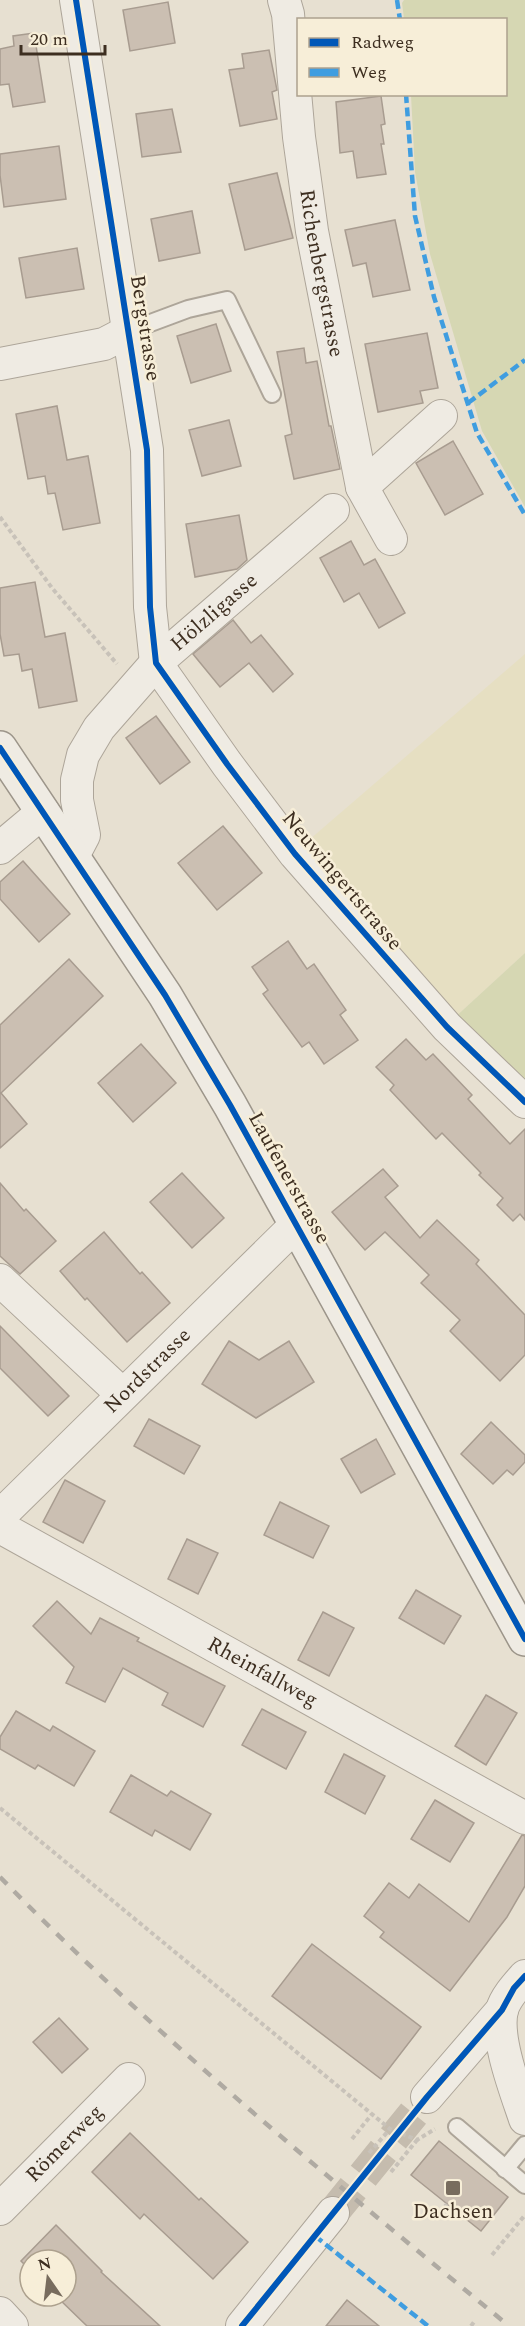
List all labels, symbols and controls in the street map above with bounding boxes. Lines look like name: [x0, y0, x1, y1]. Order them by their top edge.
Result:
scale bar: [21, 18, 105, 56]
legend: [297, 18, 507, 96]
text: 20 m: [30, 26, 68, 53]
text: Radweg: [351, 29, 414, 56]
text: Weg: [351, 59, 387, 86]
street label: Richenbergstrasse: [290, 187, 352, 360]
street label: Bergstrasse: [121, 273, 169, 383]
street label: Hölzligasse: [163, 566, 265, 660]
street label: Neuwingertstrasse: [274, 804, 410, 958]
street label: Laufenerstrasse: [239, 1106, 339, 1250]
street label: Nordstrasse: [97, 1320, 199, 1421]
street label: Rheinfallweg: [201, 1629, 324, 1716]
street label: Römerweg: [18, 2097, 111, 2190]
marker: Dachsen: [444, 2179, 462, 2197]
place label: Dachsen: [413, 2196, 493, 2228]
north arrow: [18, 2248, 78, 2308]
text: N: [35, 2251, 54, 2278]

